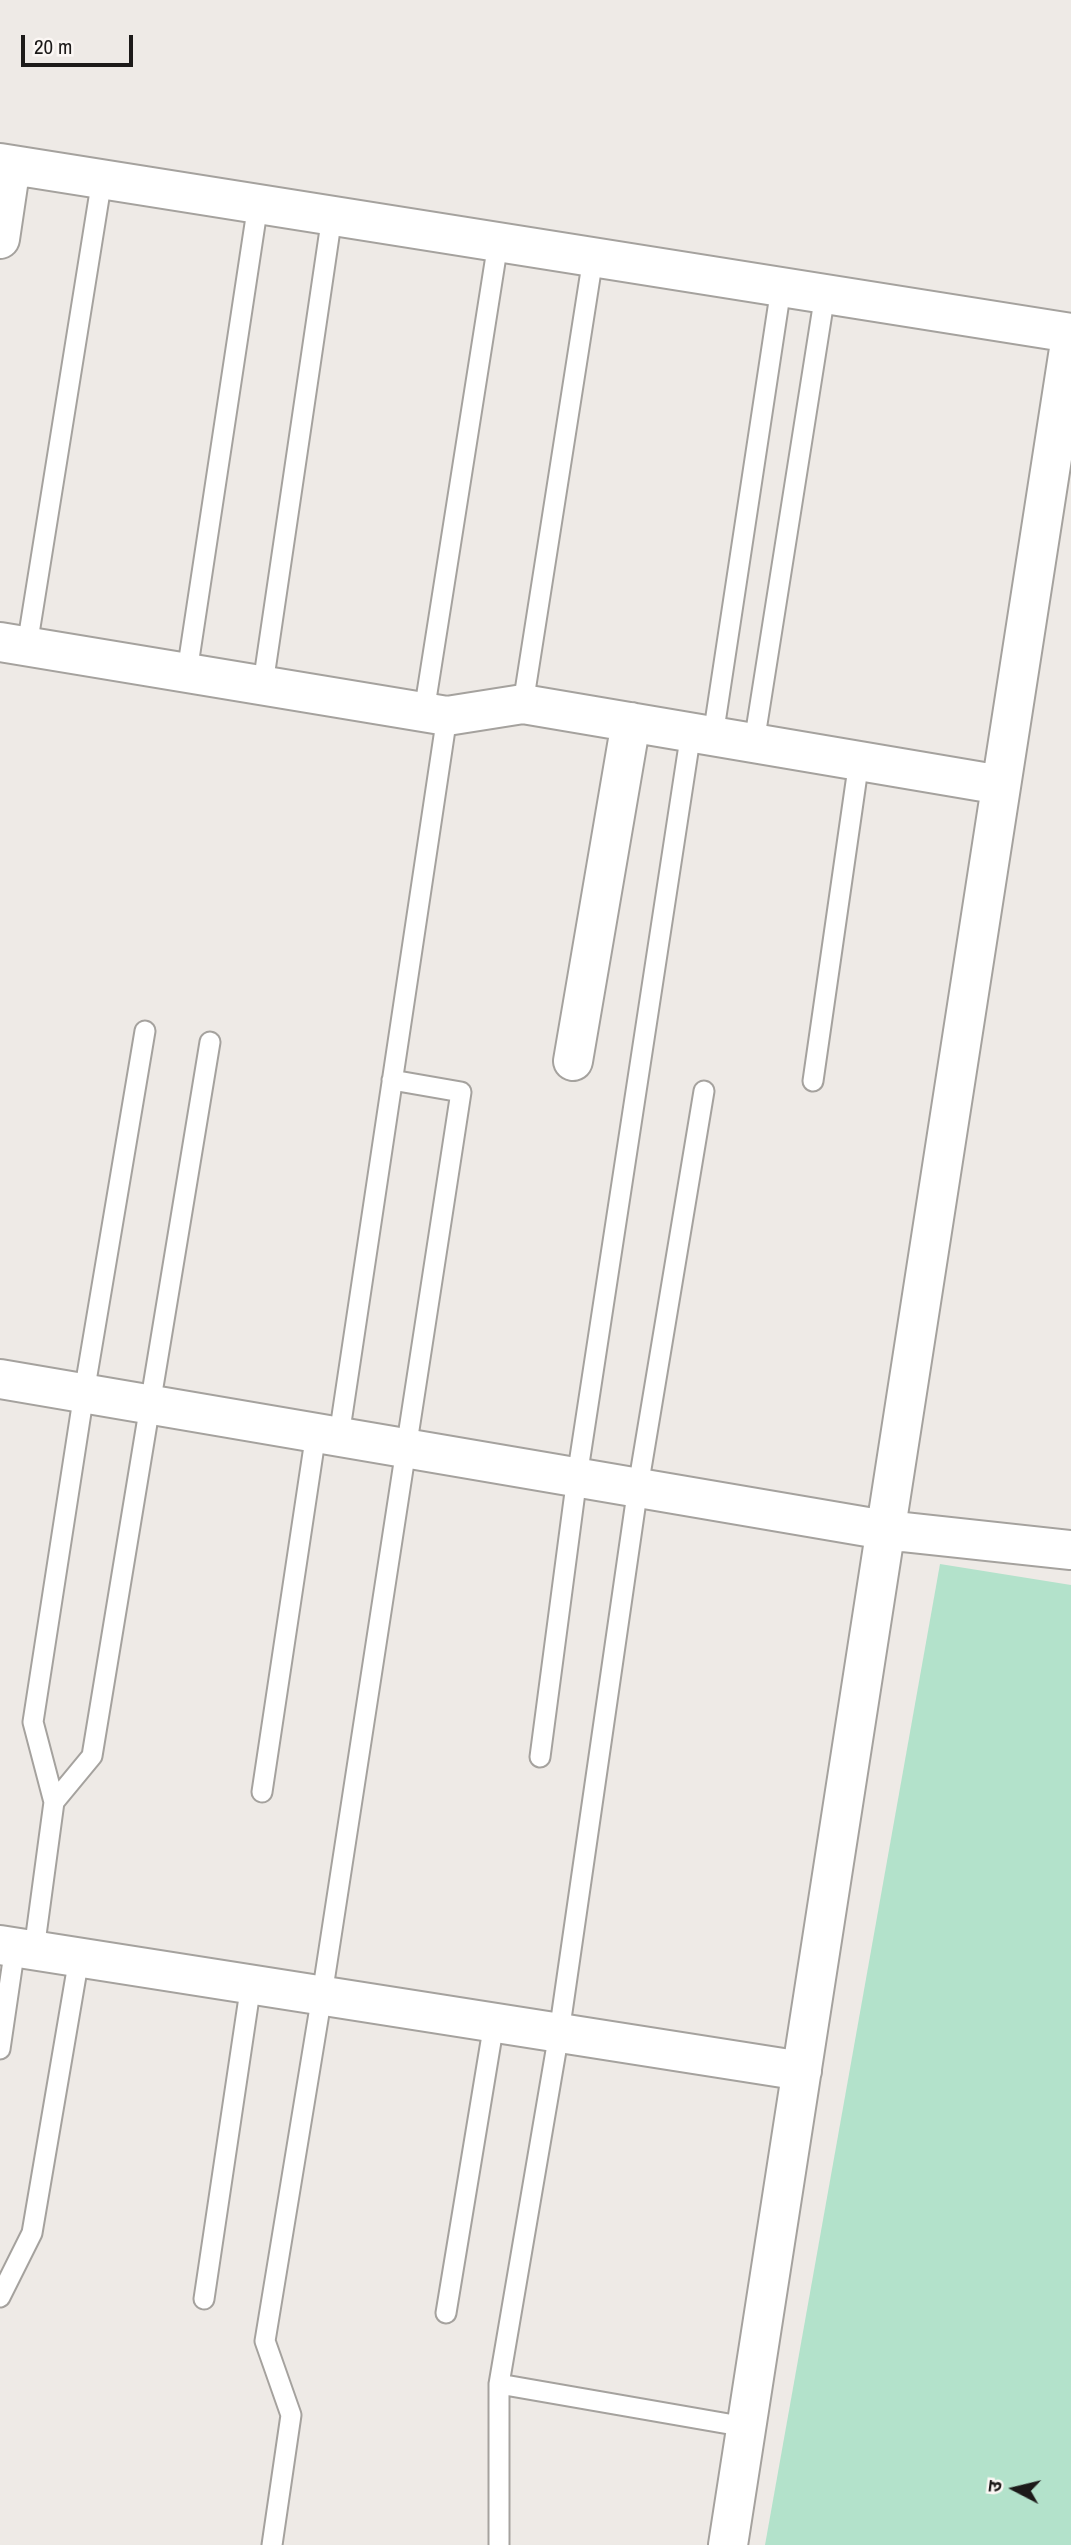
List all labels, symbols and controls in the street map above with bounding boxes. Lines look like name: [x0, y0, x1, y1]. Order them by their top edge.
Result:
scale bar: [24, 21, 136, 65]
text: 20 m: [34, 32, 72, 61]
north arrow: [980, 2454, 1050, 2524]
text: उ: [981, 2479, 1008, 2494]

